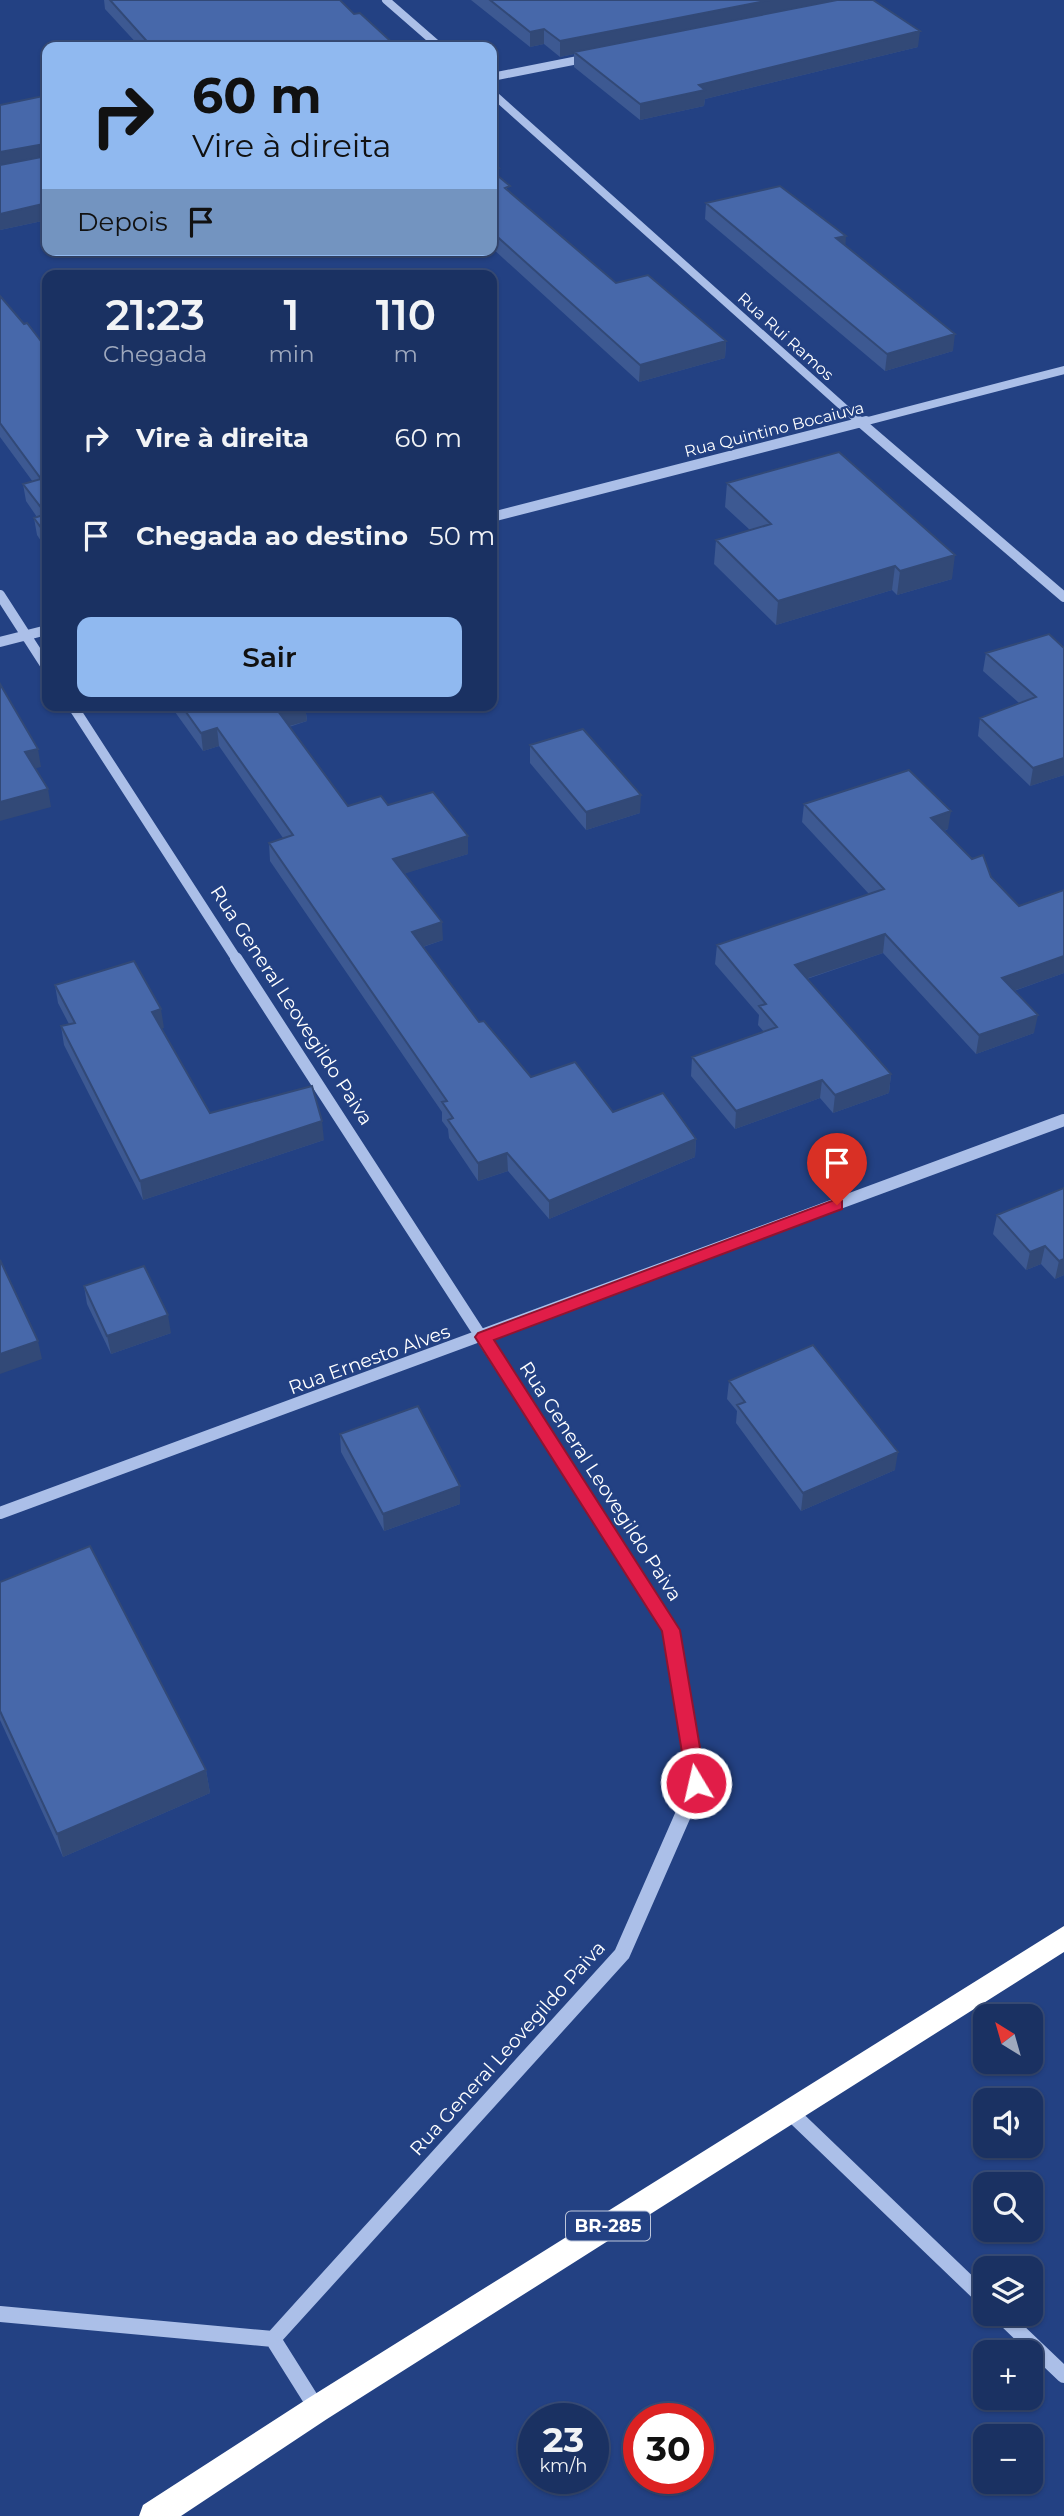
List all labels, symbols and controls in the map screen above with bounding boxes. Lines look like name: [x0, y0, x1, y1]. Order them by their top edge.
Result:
text: 60 m: [192, 66, 322, 125]
icon: right: [77, 70, 168, 161]
text: Vire à direita: [192, 126, 391, 165]
icon: arrive: [182, 203, 220, 241]
text: Depois: [77, 206, 168, 238]
street label: Rua Rui Ramos: [734, 288, 838, 385]
text: 21:23: [105, 289, 205, 341]
text: 1: [283, 289, 299, 341]
text: 110: [376, 289, 436, 341]
text: Chegada: [103, 340, 207, 368]
text: min: [268, 340, 315, 368]
text: m: [394, 340, 418, 368]
street label: Rua Quintino Bocaiuva: [682, 398, 866, 461]
icon: right: [77, 419, 115, 457]
text: Vire à direita: [136, 422, 309, 454]
text: 60 m: [395, 422, 462, 454]
icon: arrive: [77, 517, 115, 555]
text: Chegada ao destino: [136, 520, 408, 552]
text: 50 m: [429, 520, 495, 552]
button: Sair: [77, 617, 462, 697]
street label: Rua General Leovegildo Paiva: [205, 881, 378, 1129]
pin: [807, 1133, 867, 1205]
icon: arrive: [818, 1144, 856, 1182]
street label: Rua Ernesto Alves: [285, 1320, 453, 1399]
street label: Rua General Leovegildo Paiva: [514, 1357, 687, 1605]
position arrow: [659, 1746, 733, 1820]
street label: Rua General Leovegildo Paiva: [405, 1936, 610, 2160]
north arrow: [973, 2004, 1043, 2074]
map controls: [973, 2004, 1043, 2494]
button: sound: [973, 2088, 1043, 2158]
button: search: [973, 2172, 1043, 2242]
road number: BR-285: [566, 2212, 650, 2240]
button: layers: [973, 2256, 1043, 2326]
button: +: [973, 2340, 1043, 2410]
speed limit sign: 30: [623, 2403, 714, 2494]
text: 23: [543, 2418, 584, 2461]
button: −: [973, 2424, 1043, 2494]
text: km/h: [539, 2455, 588, 2477]

